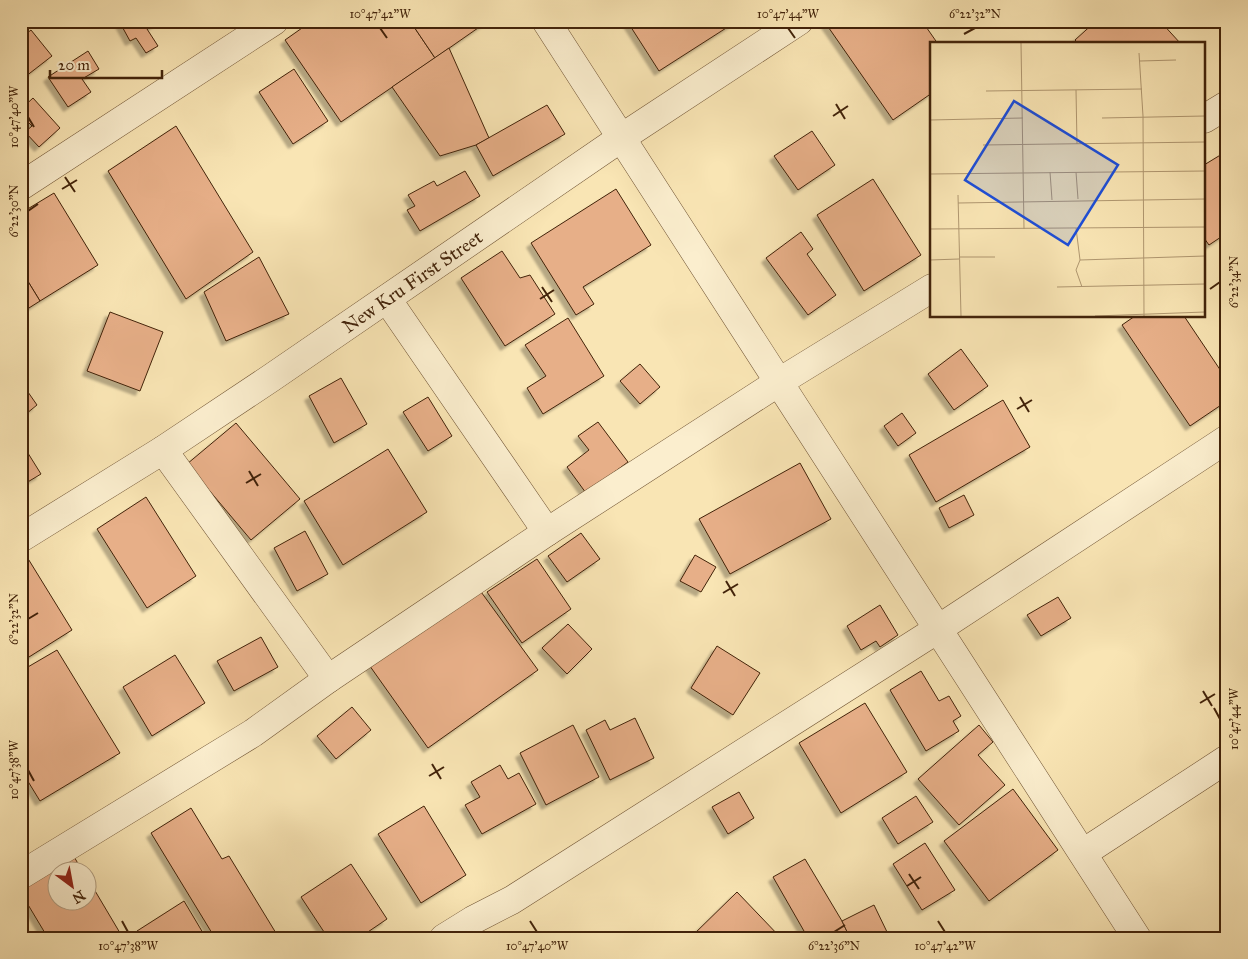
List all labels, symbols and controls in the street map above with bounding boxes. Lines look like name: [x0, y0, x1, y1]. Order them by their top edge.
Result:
text: 10°47'42"W: [349, 7, 411, 21]
text: 10°47'44"W: [757, 7, 820, 21]
text: 6°22'32"N: [949, 7, 1001, 21]
inset map: [930, 42, 1206, 318]
scale bar: [50, 48, 162, 80]
text: 20 m: [58, 56, 90, 74]
text: 10°47'40"W: [7, 85, 21, 148]
text: 6°22'30"N: [7, 185, 21, 237]
street label: New Kru First Street: [338, 225, 487, 338]
text: 6°22'34"N: [1227, 256, 1241, 308]
text: 6°22'32"N: [7, 593, 21, 645]
text: 10°47'44"W: [1227, 687, 1241, 750]
text: 10°47'38"W: [7, 740, 21, 800]
north arrow: [48, 862, 98, 912]
text: N: [69, 886, 88, 907]
text: 10°47'38"W: [98, 939, 158, 953]
text: 10°47'40"W: [506, 939, 569, 953]
text: 6°22'36"N: [808, 939, 860, 953]
text: 10°47'42"W: [914, 939, 976, 953]

